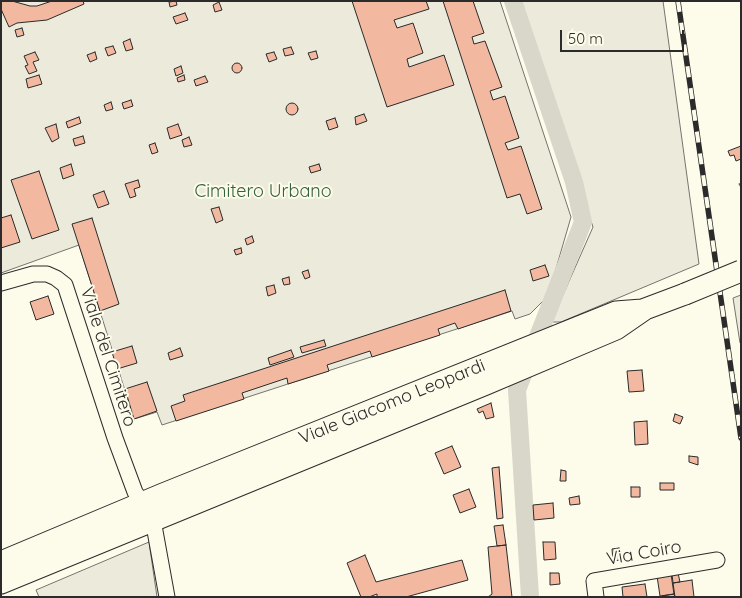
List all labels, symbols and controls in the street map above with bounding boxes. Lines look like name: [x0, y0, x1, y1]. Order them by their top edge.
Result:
scale bar: [562, 20, 686, 52]
text: 50 m: [568, 29, 603, 48]
park label: Cimitero Urbano: [194, 181, 332, 203]
street label: Viale del Cimitero: [75, 285, 141, 429]
street label: Viale Giacomo Leopardi: [296, 355, 488, 449]
street label: Via Coiro: [605, 536, 683, 570]

